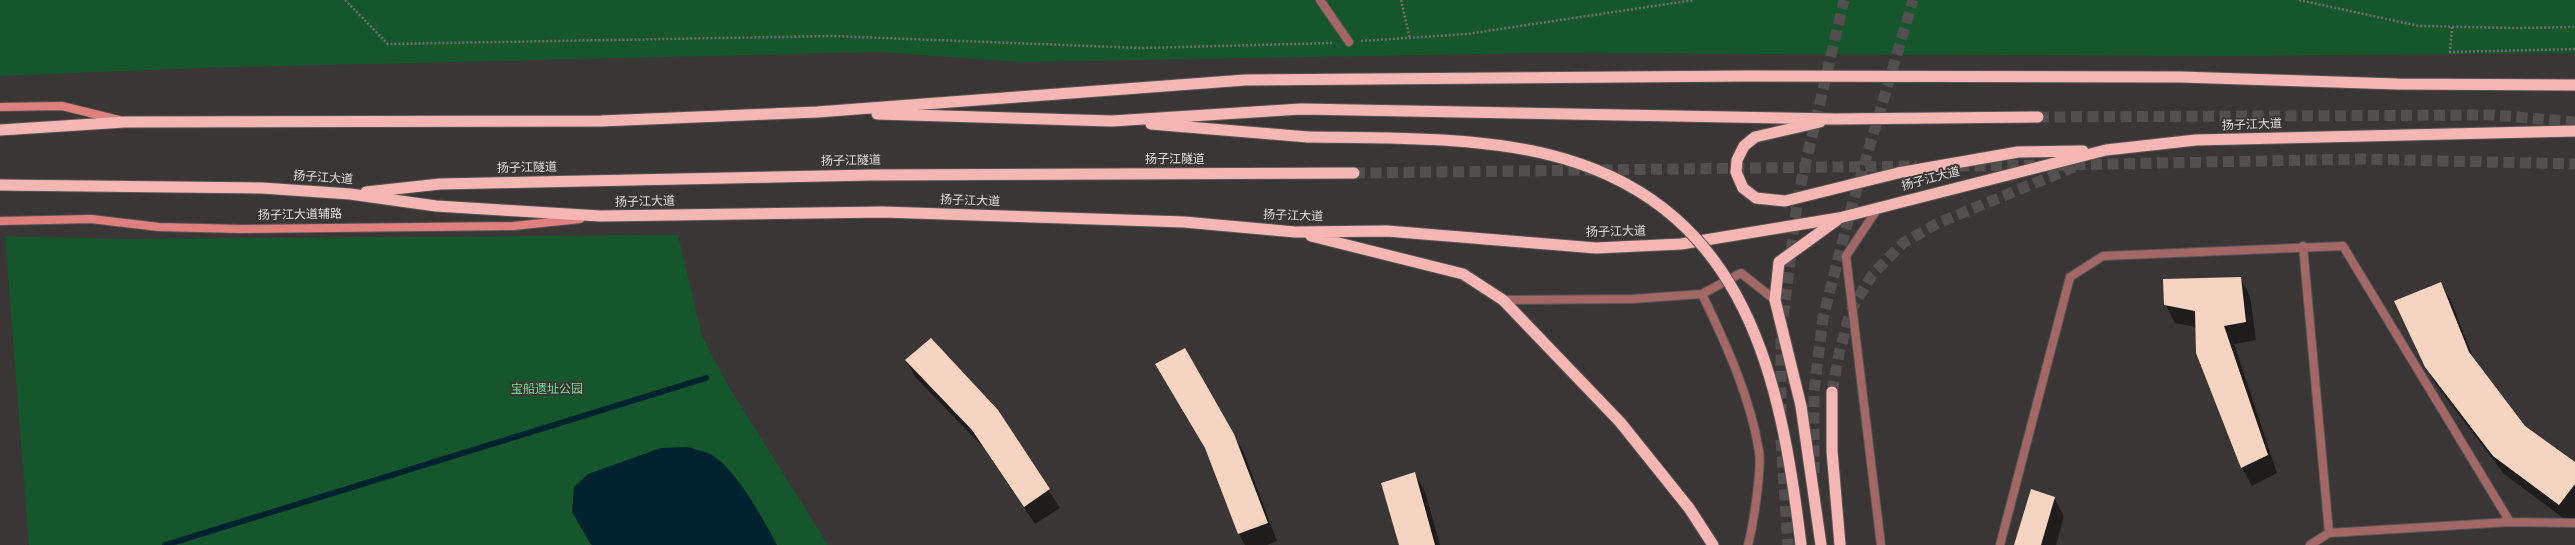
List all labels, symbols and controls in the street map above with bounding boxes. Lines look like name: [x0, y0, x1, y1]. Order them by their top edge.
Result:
street label: 扬子江大道: [2222, 118, 2282, 134]
street label: 扬子江隧道: [821, 154, 881, 170]
street label: 扬子江隧道: [1145, 154, 1205, 168]
street label: 扬子江隧道: [497, 161, 557, 177]
street label: 扬子江大道: [1900, 165, 1962, 195]
street label: 扬子江大道: [293, 170, 353, 188]
street label: 扬子江大道: [940, 194, 1000, 210]
street label: 扬子江大道: [615, 195, 675, 211]
street label: 扬子江大道辅路: [258, 208, 342, 224]
street label: 扬子江大道: [1263, 209, 1323, 225]
street label: 扬子江大道: [1586, 225, 1646, 241]
park label: 宝船遗址公园: [511, 384, 583, 398]

